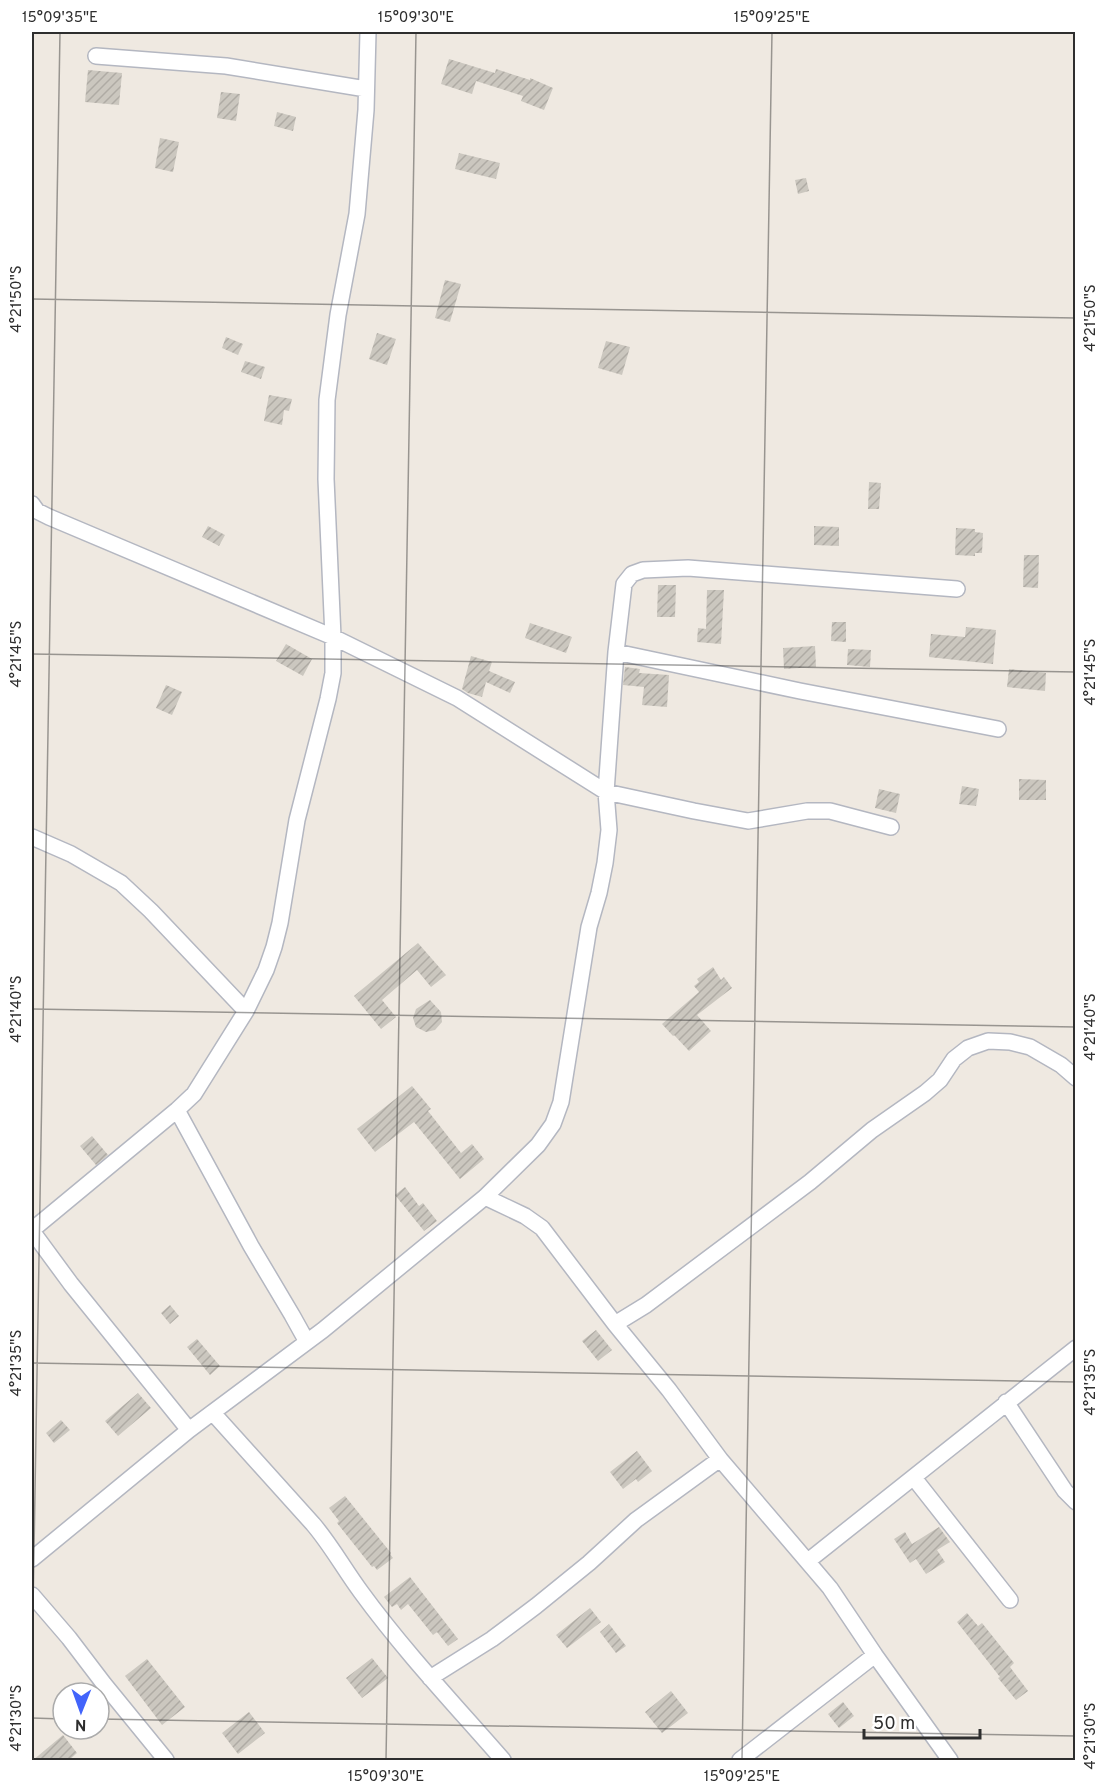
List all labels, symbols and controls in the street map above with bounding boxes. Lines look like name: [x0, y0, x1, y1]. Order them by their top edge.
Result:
text: 15°09'35"E: [22, 9, 98, 28]
text: 15°09'30"E: [378, 9, 454, 28]
text: 15°09'25"E: [734, 9, 810, 28]
text: 4°21'50"S: [8, 265, 27, 333]
text: 4°21'50"S: [1082, 284, 1101, 352]
text: 4°21'45"S: [8, 620, 27, 688]
text: 4°21'45"S: [1082, 638, 1101, 706]
text: 4°21'40"S: [8, 975, 27, 1043]
text: 4°21'40"S: [1082, 993, 1101, 1061]
text: 4°21'35"S: [8, 1330, 27, 1396]
text: 4°21'35"S: [1082, 1349, 1101, 1415]
north arrow: [51, 1681, 111, 1741]
text: 4°21'30"S: [8, 1685, 27, 1751]
scale bar: [864, 1702, 980, 1740]
text: 4°21'30"S: [1082, 1703, 1101, 1769]
text: 50 m: [873, 1713, 915, 1736]
text: N: [75, 1714, 87, 1734]
text: 15°09'30"E: [348, 1768, 424, 1787]
text: 15°09'25"E: [704, 1768, 780, 1787]

